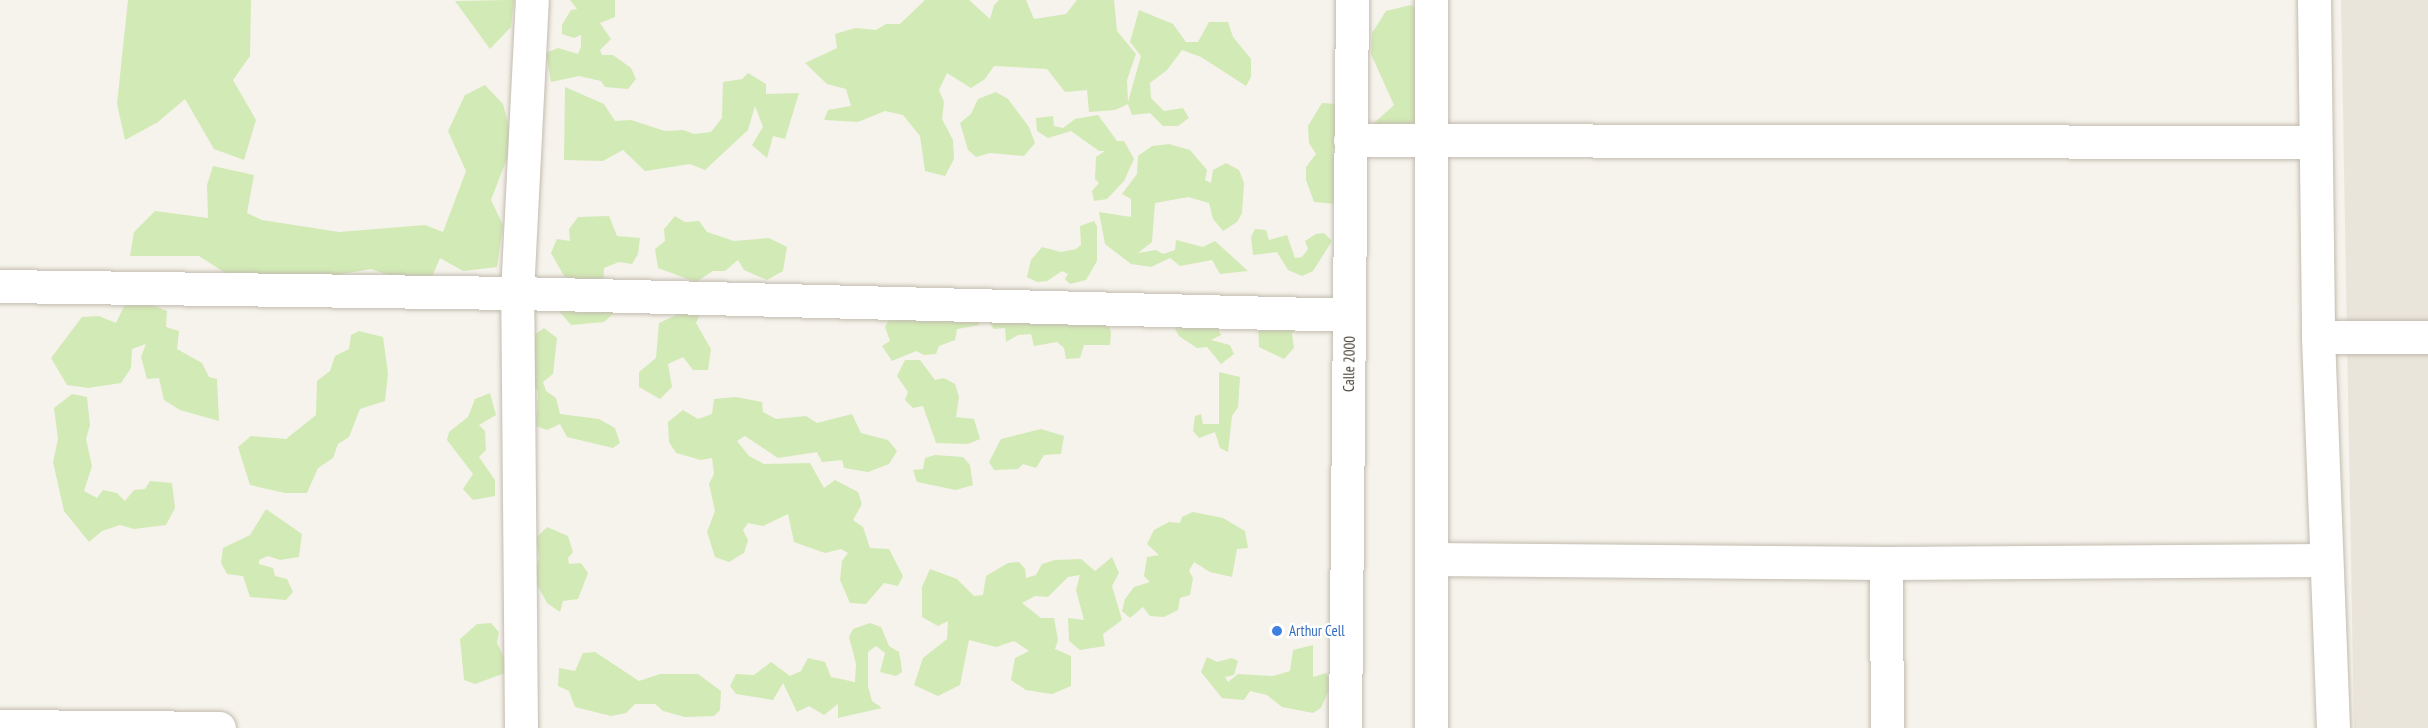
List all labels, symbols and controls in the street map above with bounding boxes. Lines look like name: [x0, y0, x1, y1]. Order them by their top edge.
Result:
street label: Calle 2000: [1340, 336, 1358, 392]
place label: Arthur Cell: [1289, 622, 1345, 640]
marker: Arthur Cell: [1270, 624, 1284, 638]

